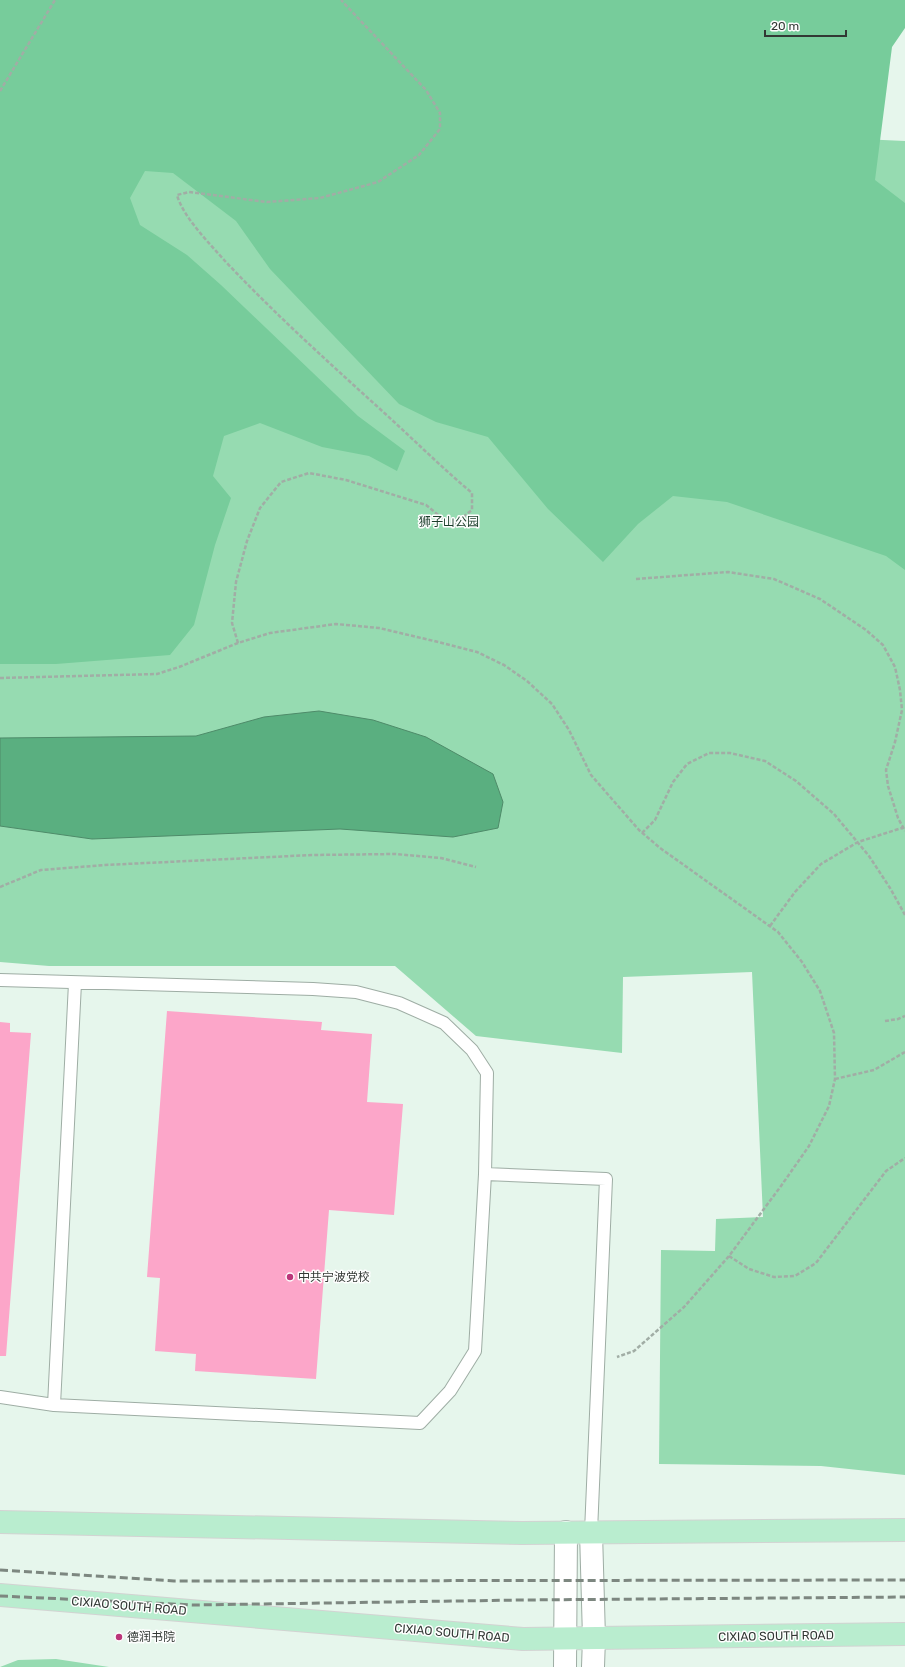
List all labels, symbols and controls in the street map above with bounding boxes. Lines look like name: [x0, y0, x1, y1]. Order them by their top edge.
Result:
scale bar: [765, 12, 846, 38]
text: 20 m: [771, 19, 799, 33]
park label: 狮子山公园: [419, 515, 479, 529]
place label: 中共宁波党校: [298, 1270, 370, 1284]
marker: 中共宁波党校: [285, 1272, 295, 1282]
street label: CIXIAO SOUTH ROAD: [71, 1594, 187, 1618]
street label: CIXIAO SOUTH ROAD: [394, 1621, 510, 1645]
street label: CIXIAO SOUTH ROAD: [718, 1628, 834, 1644]
place label: 德润书院: [127, 1630, 175, 1644]
marker: 德润书院: [114, 1632, 124, 1642]

